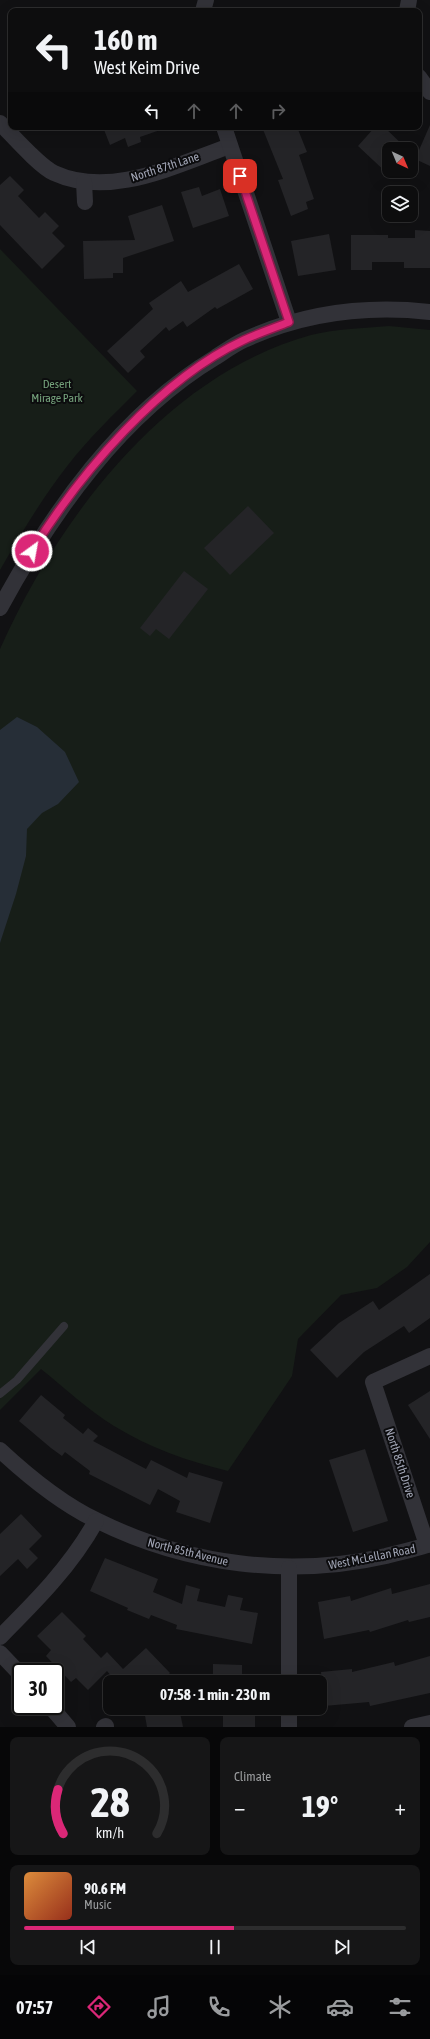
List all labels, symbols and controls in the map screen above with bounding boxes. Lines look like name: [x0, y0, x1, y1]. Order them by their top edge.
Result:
icon: left: [28, 24, 80, 76]
text: 160 m: [94, 24, 157, 56]
text: West Keim Drive: [94, 57, 200, 78]
icon: left: [141, 100, 163, 122]
icon: ahead: [183, 100, 205, 122]
icon: ahead: [225, 100, 247, 122]
icon: right: [267, 100, 289, 122]
north arrow: [382, 142, 418, 178]
map controls: [382, 142, 418, 222]
street label: North 87th Lane: [129, 149, 201, 185]
pin: [223, 159, 257, 193]
icon: arrive: [229, 165, 251, 187]
button: layers: [382, 186, 418, 222]
park label: Desert Mirage Park: [31, 377, 84, 405]
position arrow: [11, 530, 53, 572]
street label: North 85th Drive: [382, 1426, 418, 1500]
street label: North 85th Avenue: [146, 1535, 230, 1569]
street label: West McLellan Road: [327, 1542, 417, 1572]
speed limit sign: 30: [12, 1663, 64, 1715]
text: 07:58 · 1 min · 230 m: [160, 1686, 270, 1703]
text: Climate: [234, 1769, 271, 1784]
text: 28: [90, 1778, 130, 1826]
text: 19°: [302, 1789, 338, 1823]
text: −: [234, 1794, 245, 1820]
text: +: [395, 1794, 406, 1820]
text: km/h: [96, 1825, 124, 1841]
text: 90.6 FM: [84, 1880, 126, 1897]
text: Music: [84, 1897, 111, 1912]
icon: previous: [77, 1936, 99, 1958]
icon: pause: [204, 1936, 226, 1958]
icon: next: [331, 1936, 353, 1958]
icon: directions: [85, 1993, 113, 2021]
icon: music: [145, 1993, 173, 2021]
icon: phone: [205, 1993, 233, 2021]
icon: climate: [266, 1993, 294, 2021]
icon: car: [326, 1993, 354, 2021]
icon: filters: [386, 1993, 414, 2021]
text: 07:57: [16, 1997, 53, 2018]

